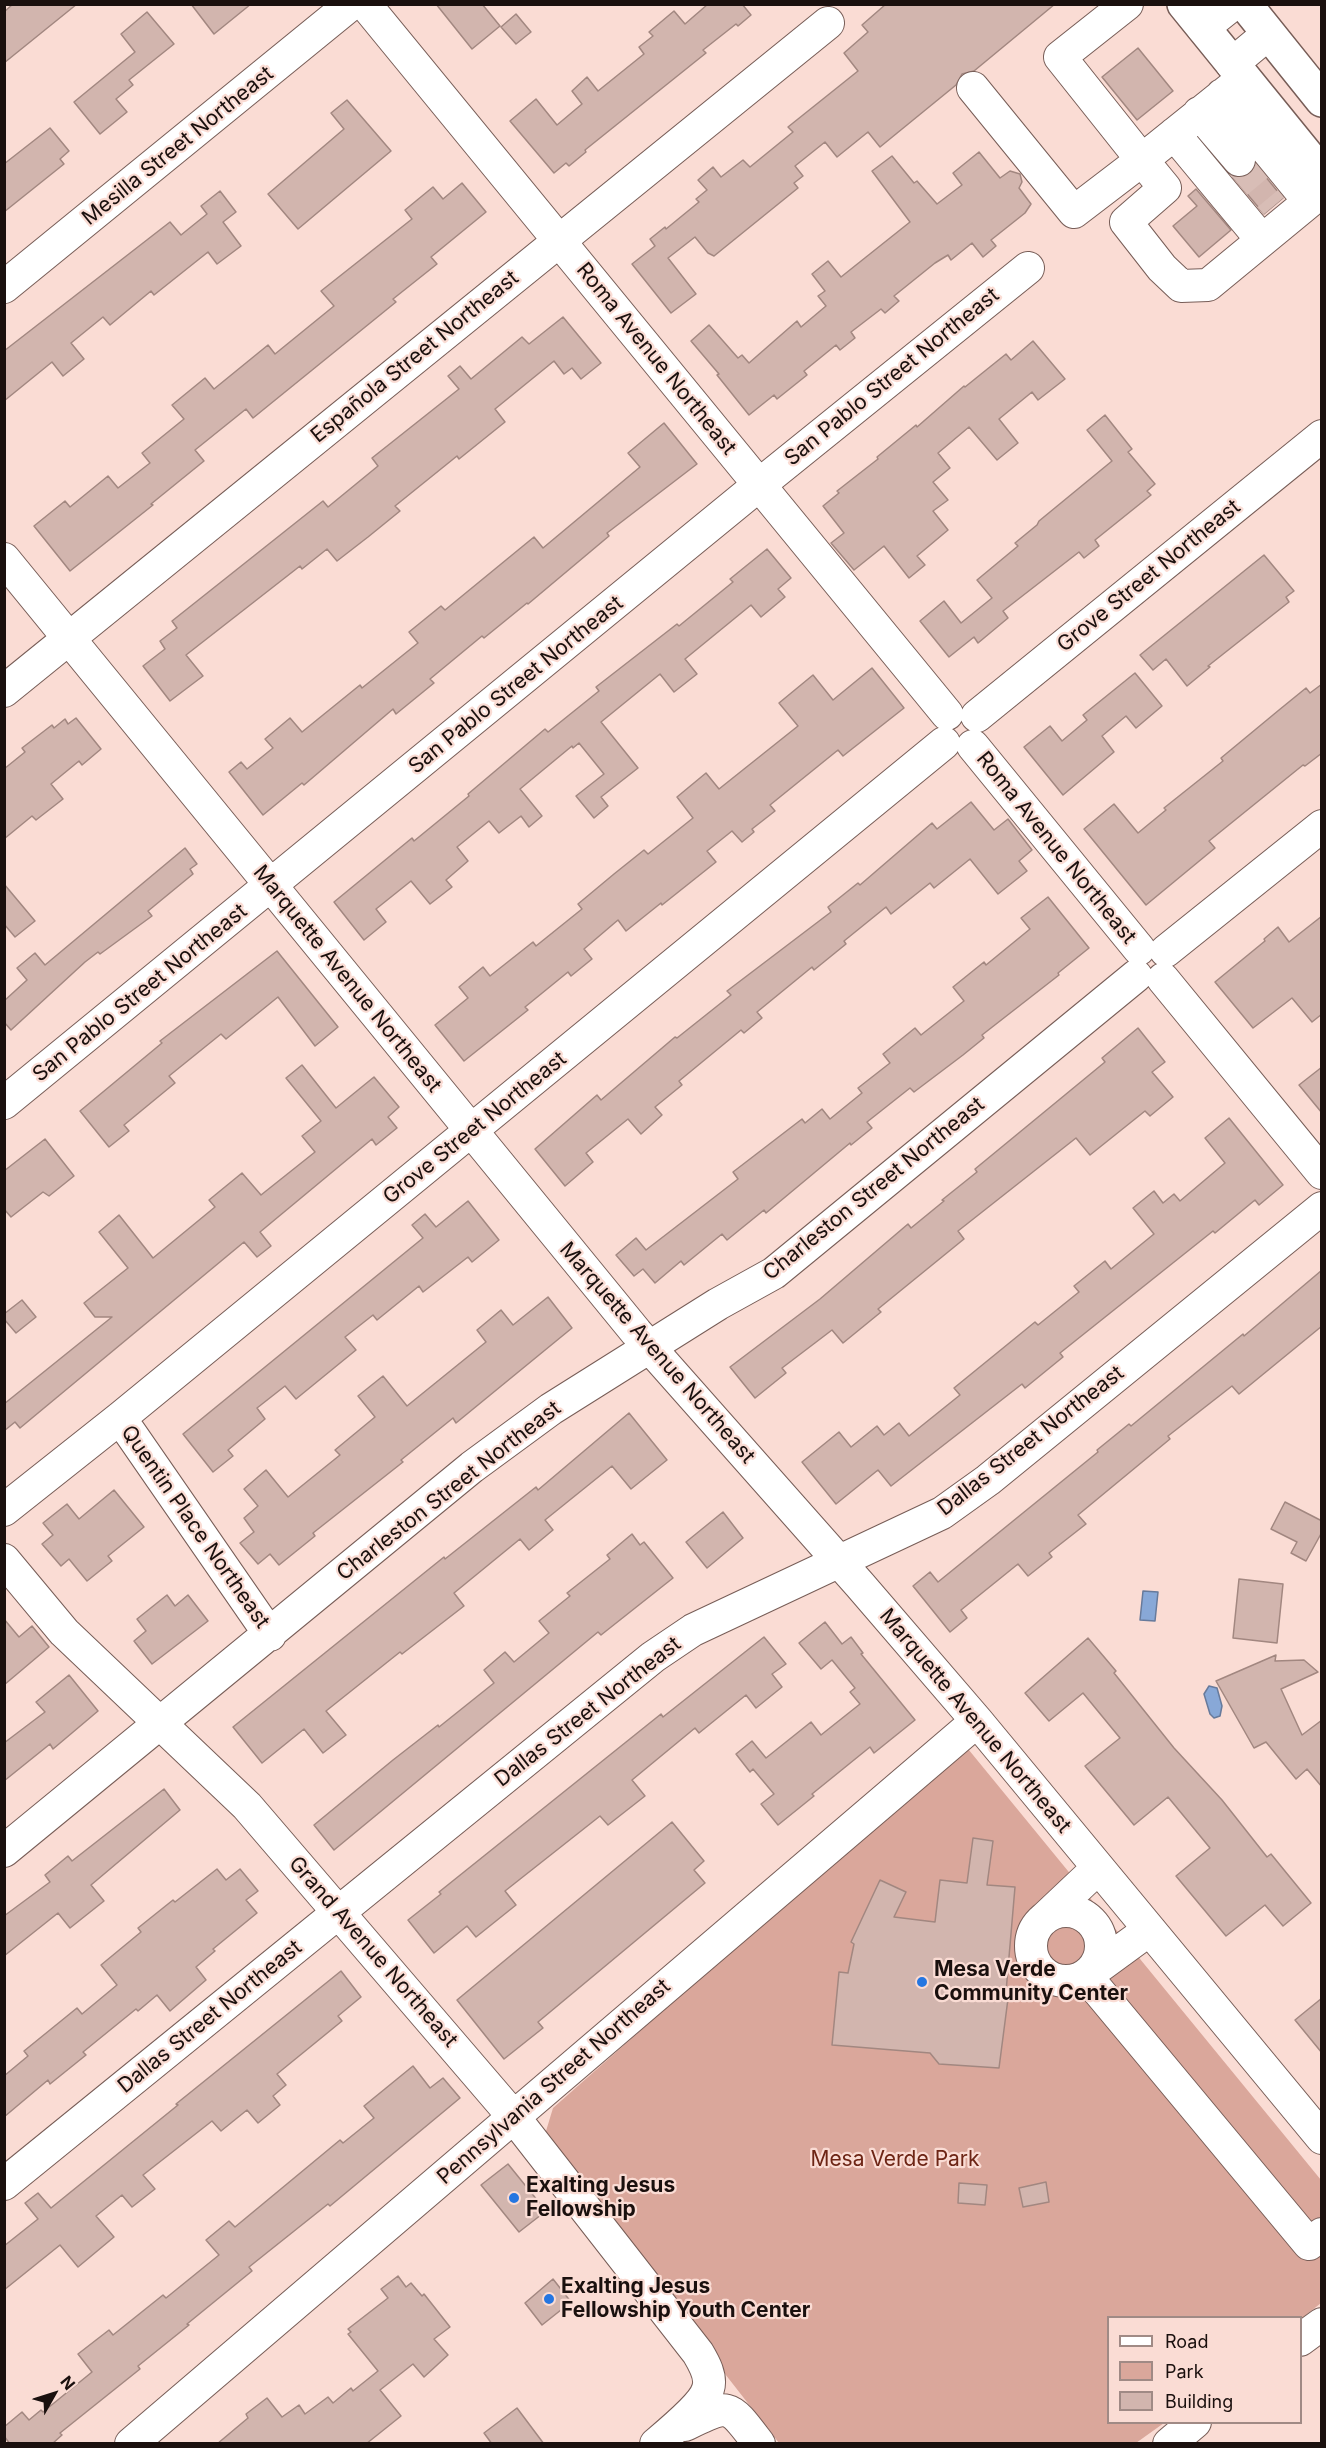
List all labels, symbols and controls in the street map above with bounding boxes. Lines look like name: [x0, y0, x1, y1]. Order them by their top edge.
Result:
street label: Mesilla Street Northeast: [77, 61, 279, 231]
street label: Roma Avenue Northeast: [571, 258, 741, 460]
street label: Española Street Northeast: [306, 266, 524, 448]
street label: San Pablo Street Northeast: [780, 283, 1004, 471]
street label: Grove Street Northeast: [1052, 494, 1246, 658]
street label: San Pablo Street Northeast: [404, 591, 628, 779]
street label: Roma Avenue Northeast: [971, 747, 1141, 949]
street label: Marquette Avenue Northeast: [248, 860, 446, 1098]
street label: San Pablo Street Northeast: [28, 899, 252, 1087]
street label: Grove Street Northeast: [378, 1046, 572, 1210]
street label: Charleston Street Northeast: [758, 1092, 990, 1286]
street label: Marquette Avenue Northeast: [554, 1237, 760, 1469]
street label: Dallas Street Northeast: [933, 1361, 1129, 1521]
street label: Charleston Street Northeast: [332, 1396, 566, 1586]
street label: Quentin Place Northeast: [115, 1421, 275, 1633]
street label: Marquette Avenue Northeast: [874, 1604, 1076, 1838]
street label: Dallas Street Northeast: [490, 1632, 686, 1792]
street label: Grand Avenue Northeast: [283, 1852, 463, 2052]
street label: Dallas Street Northeast: [113, 1935, 307, 2099]
place label: Mesa Verde Community Center: [934, 1957, 1128, 2007]
street label: Pennsylvania Street Northeast: [432, 1974, 676, 2190]
marker: Mesa Verde Community Center: [915, 1975, 929, 1989]
park label: Mesa Verde Park: [810, 2147, 980, 2173]
place label: Exalting Jesus Fellowship: [526, 2173, 675, 2223]
marker: Exalting Jesus Fellowship: [507, 2191, 521, 2205]
place label: Exalting Jesus Fellowship Youth Center: [561, 2274, 810, 2324]
marker: Exalting Jesus Fellowship Youth Center: [542, 2292, 556, 2306]
legend: [1107, 2316, 1302, 2424]
text: Road: [1165, 2331, 1208, 2352]
text: Park: [1165, 2361, 1204, 2382]
north arrow: [24, 2364, 84, 2424]
text: N: [56, 2372, 80, 2394]
text: Building: [1165, 2391, 1233, 2412]

